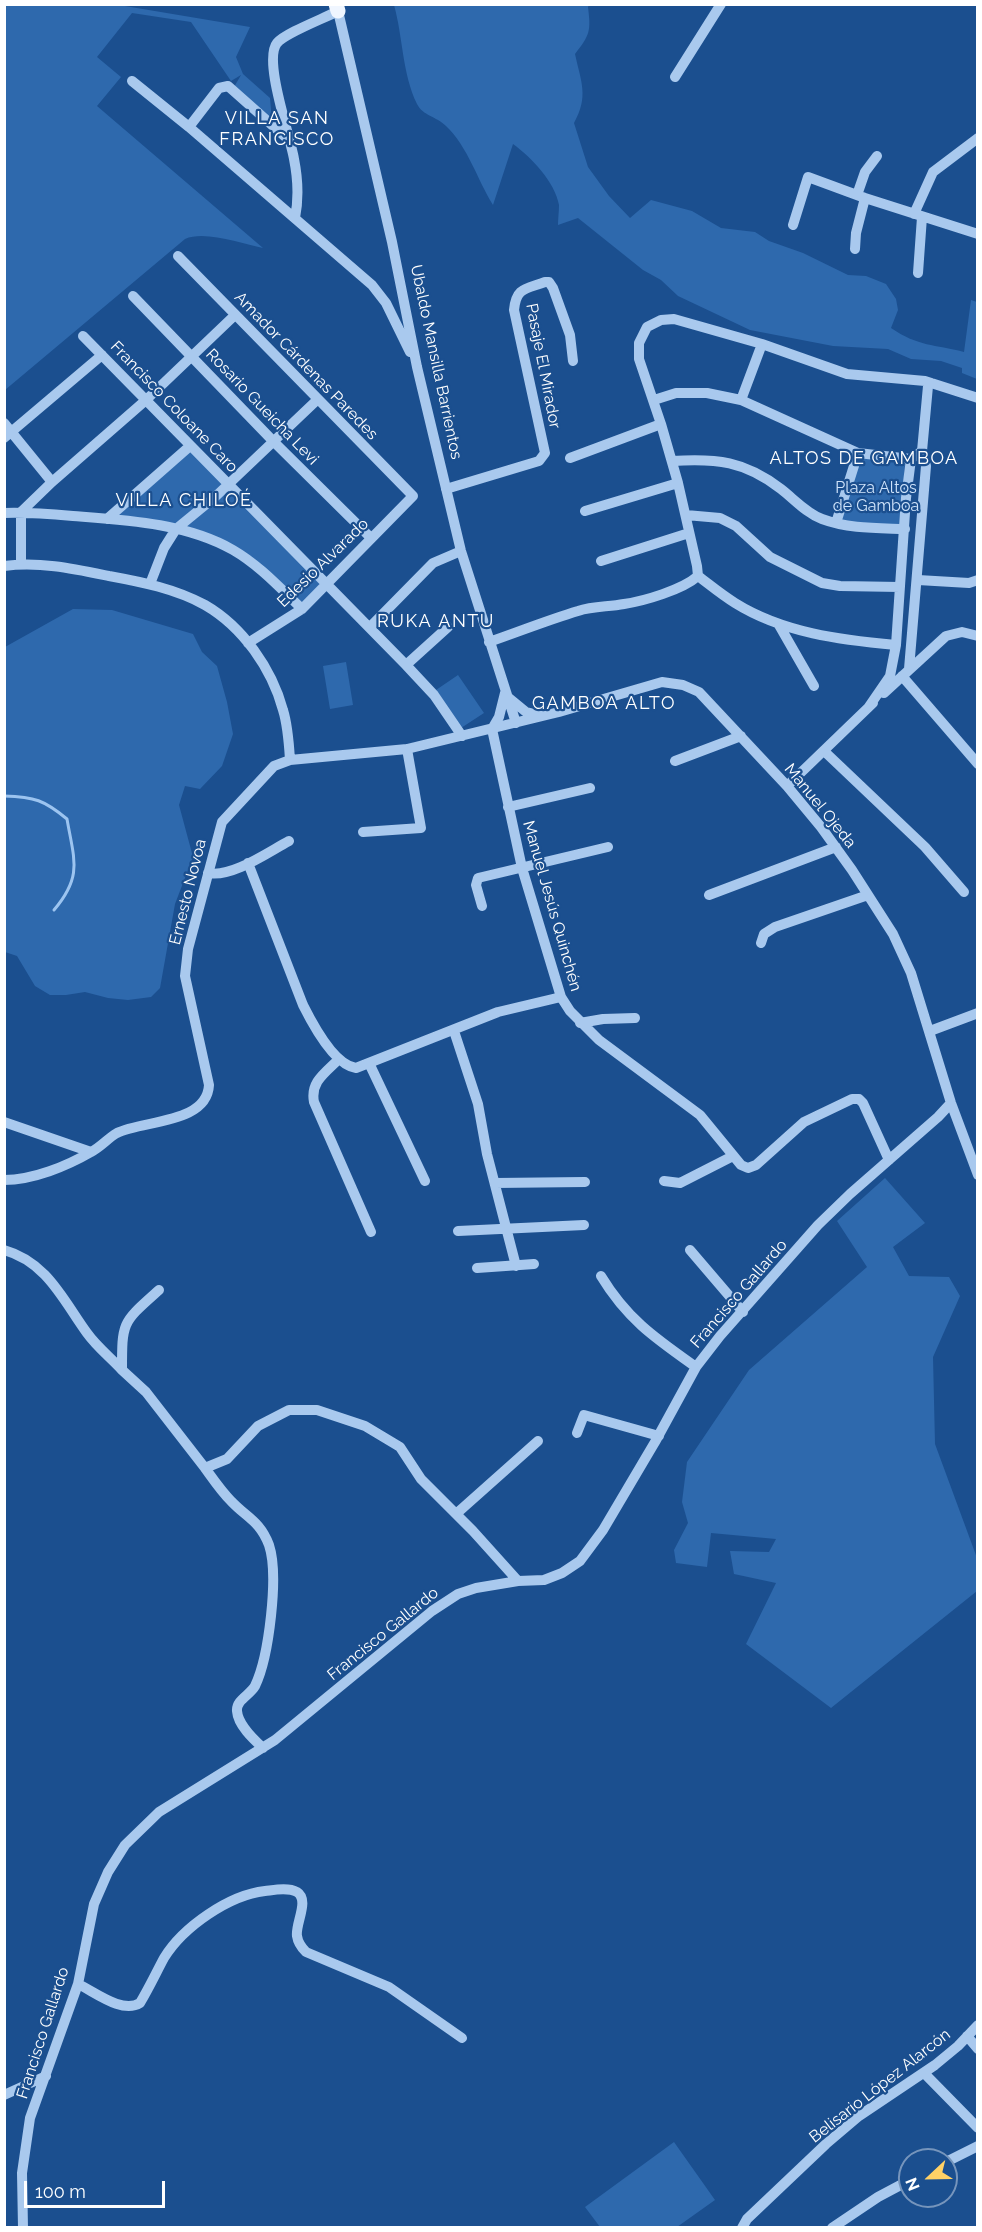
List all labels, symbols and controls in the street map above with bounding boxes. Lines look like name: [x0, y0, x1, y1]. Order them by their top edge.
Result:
district label: VILLA SAN FRANCISCO: [219, 108, 335, 150]
street label: Ubaldo Mansilla Barrientos: [406, 263, 466, 461]
street label: Amador Cárdenas Paredes: [230, 288, 382, 444]
street label: Pasaje El Mirador: [521, 302, 565, 430]
street label: Francisco Coloane Caro: [106, 337, 242, 477]
street label: Rosario Gueicha Levi: [202, 345, 322, 469]
district label: ALTOS DE GAMBOA: [769, 448, 959, 470]
park label: Plaza Altos de Gamboa: [833, 478, 919, 516]
district label: VILLA CHILOÉ: [116, 490, 252, 512]
street label: Edesio Alvarado: [273, 515, 373, 611]
district label: RUKA ANTU: [377, 611, 495, 633]
district label: GAMBOA ALTO: [532, 693, 676, 715]
street label: Manuel Ojeda: [780, 760, 860, 852]
street label: Manuel Jesús Quinchén: [518, 819, 586, 993]
street label: Ernesto Novoa: [166, 837, 210, 947]
street label: Francisco Gallardo: [687, 1236, 791, 1352]
street label: Francisco Gallardo: [324, 1583, 442, 1685]
street label: Francisco Gallardo: [13, 1965, 73, 2101]
street label: Belisario López Alarcón: [806, 2025, 954, 2147]
north arrow: [898, 2148, 958, 2208]
scale bar: [27, 2169, 168, 2207]
text: N: [902, 2175, 924, 2193]
text: 100 m: [35, 2181, 86, 2202]

